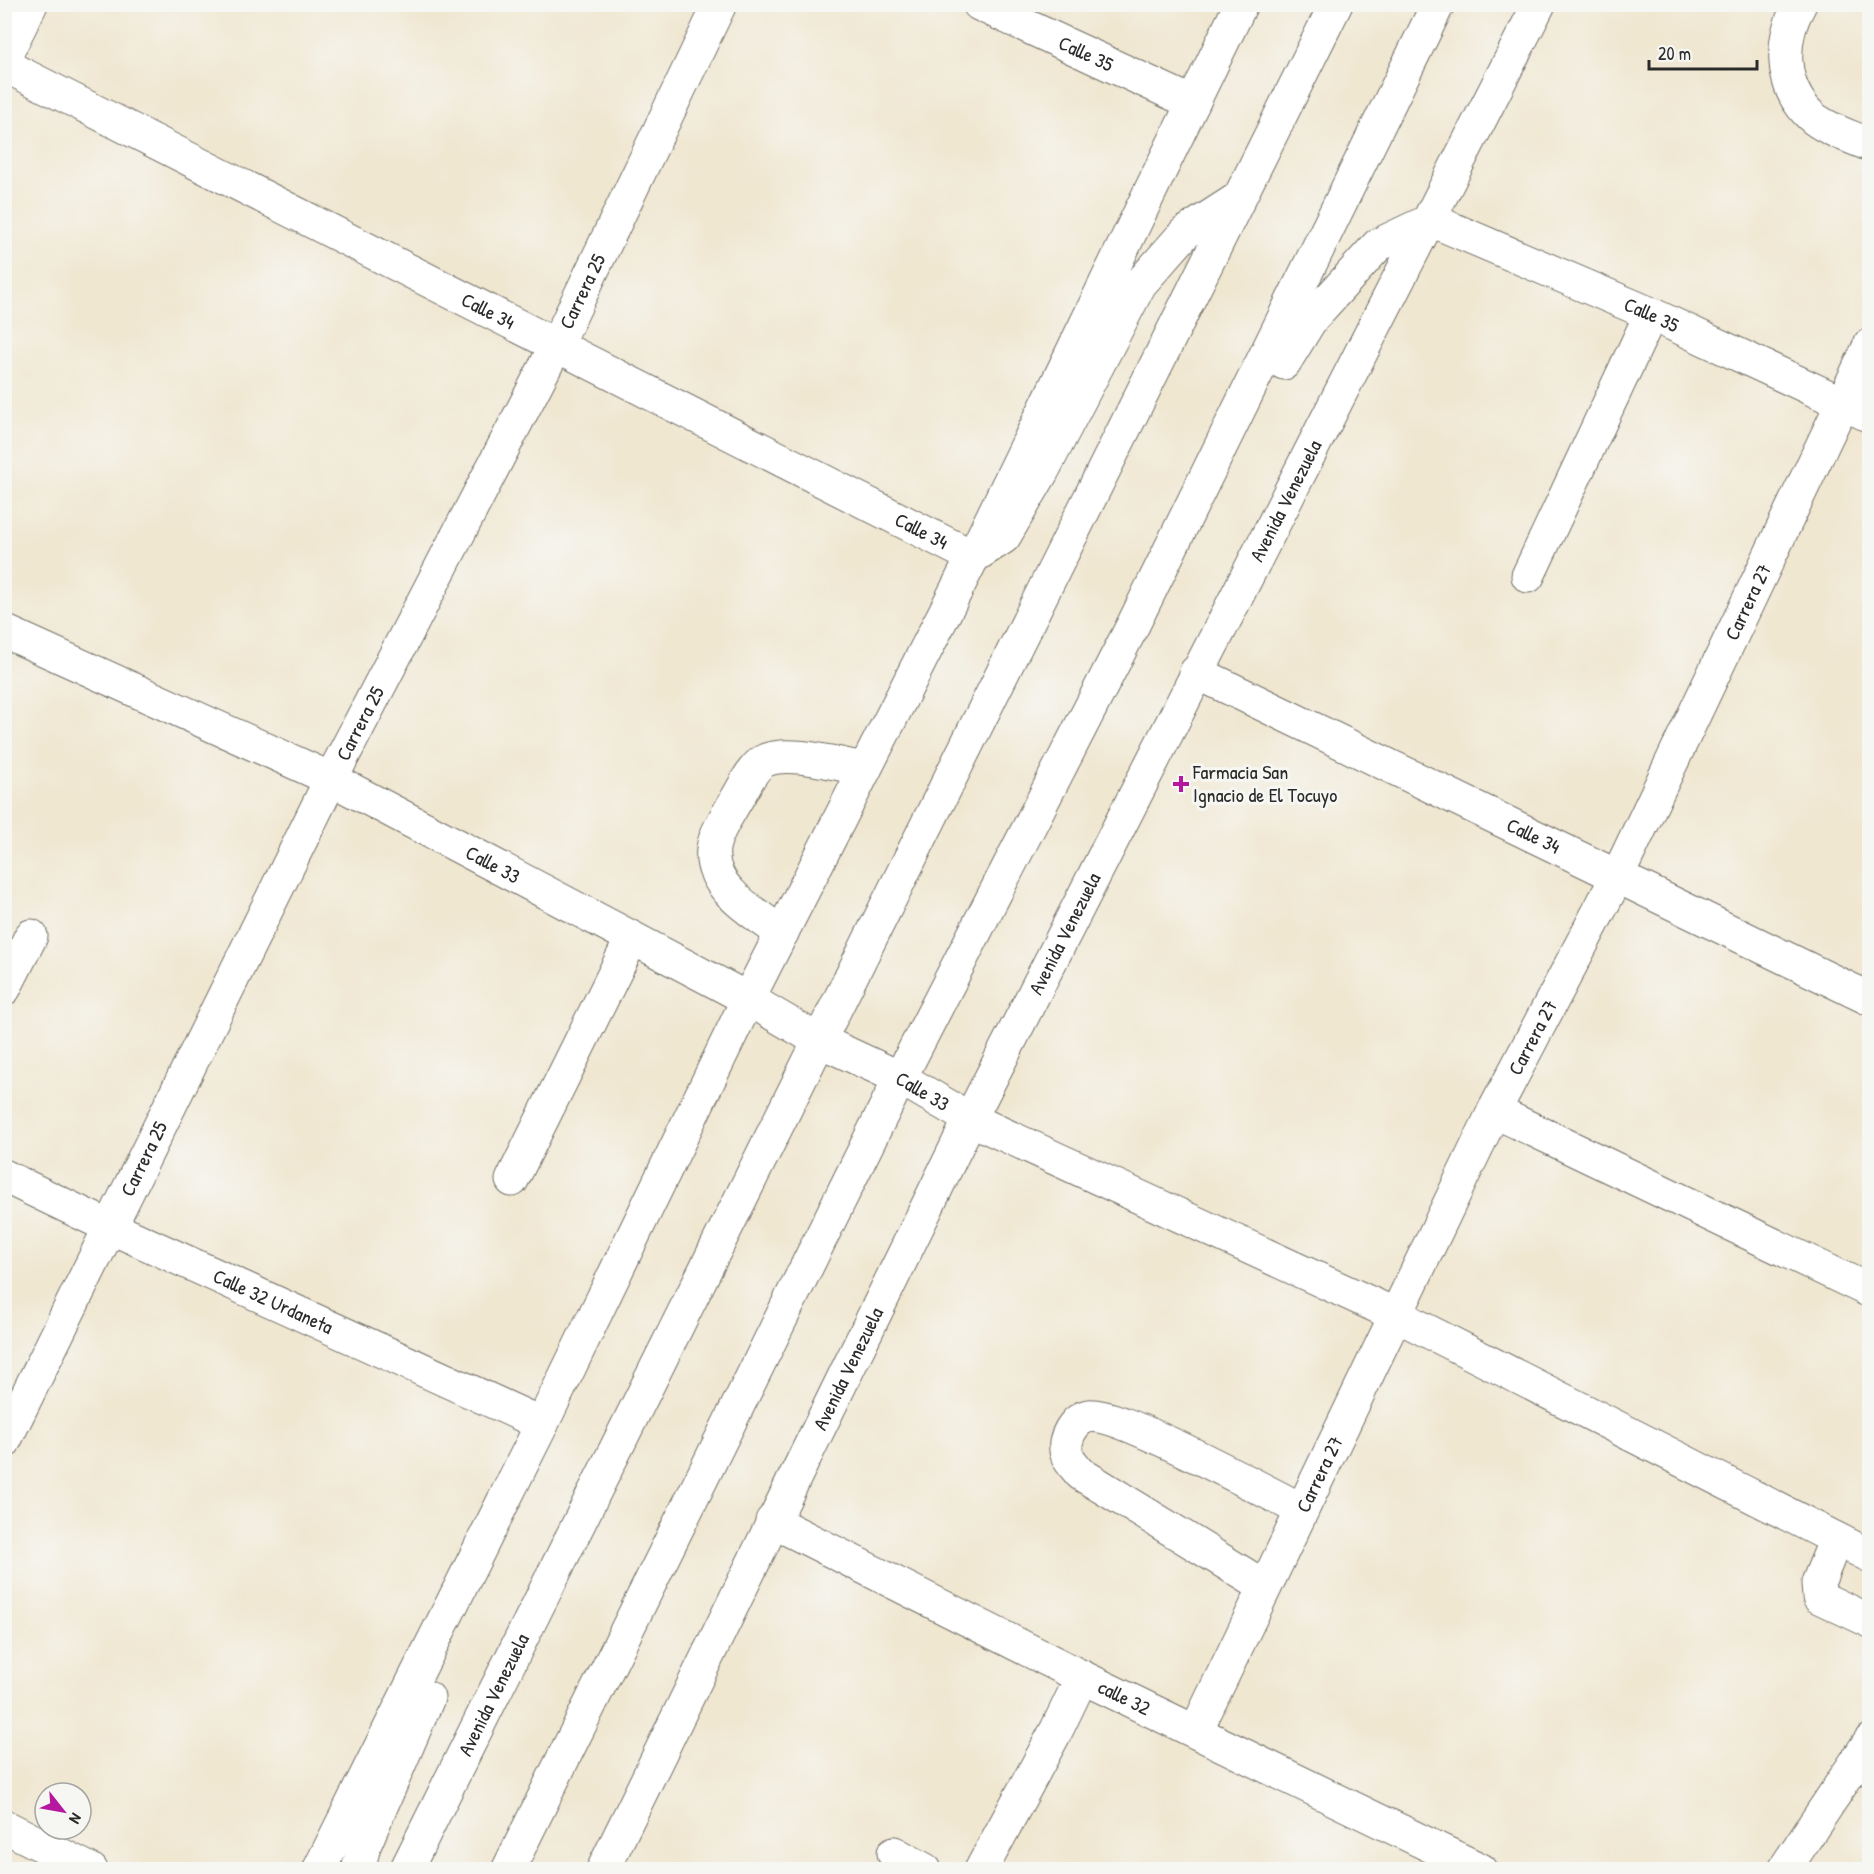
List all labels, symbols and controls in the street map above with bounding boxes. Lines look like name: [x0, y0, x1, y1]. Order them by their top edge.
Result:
street label: Calle 35: [1055, 29, 1119, 78]
scale bar: [1649, 33, 1757, 71]
text: 20 m: [1658, 41, 1691, 66]
street label: Carrera 25: [552, 249, 612, 333]
street label: Calle 34: [457, 286, 520, 335]
street label: Calle 35: [1620, 290, 1684, 338]
street label: Avenida Venezuela: [1243, 435, 1327, 566]
street label: Calle 34: [890, 506, 953, 555]
street label: Carrera 27: [1718, 559, 1777, 644]
street label: Carrera 25: [329, 681, 390, 765]
place label: Farmacia San Ignacio de El Tocuyo: [1192, 758, 1337, 808]
marker: Farmacia San Ignacio de El Tocuyo: [1174, 777, 1188, 791]
street label: Calle 34: [1502, 811, 1565, 860]
street label: Calle 33: [461, 839, 525, 889]
street label: Avenida Venezuela: [1022, 868, 1107, 999]
street label: Carrera 27: [1501, 995, 1563, 1080]
street label: Calle 33: [891, 1064, 955, 1117]
street label: Carrera 25: [113, 1116, 173, 1200]
street label: Calle 32 Urdaneta: [209, 1262, 338, 1340]
street label: Avenida Venezuela: [806, 1302, 889, 1434]
street label: Carrera 27: [1289, 1431, 1349, 1517]
street label: Avenida Venezuela: [451, 1628, 535, 1760]
street label: calle 32: [1094, 1673, 1156, 1721]
north arrow: [33, 1781, 93, 1841]
text: N: [64, 1809, 87, 1828]

